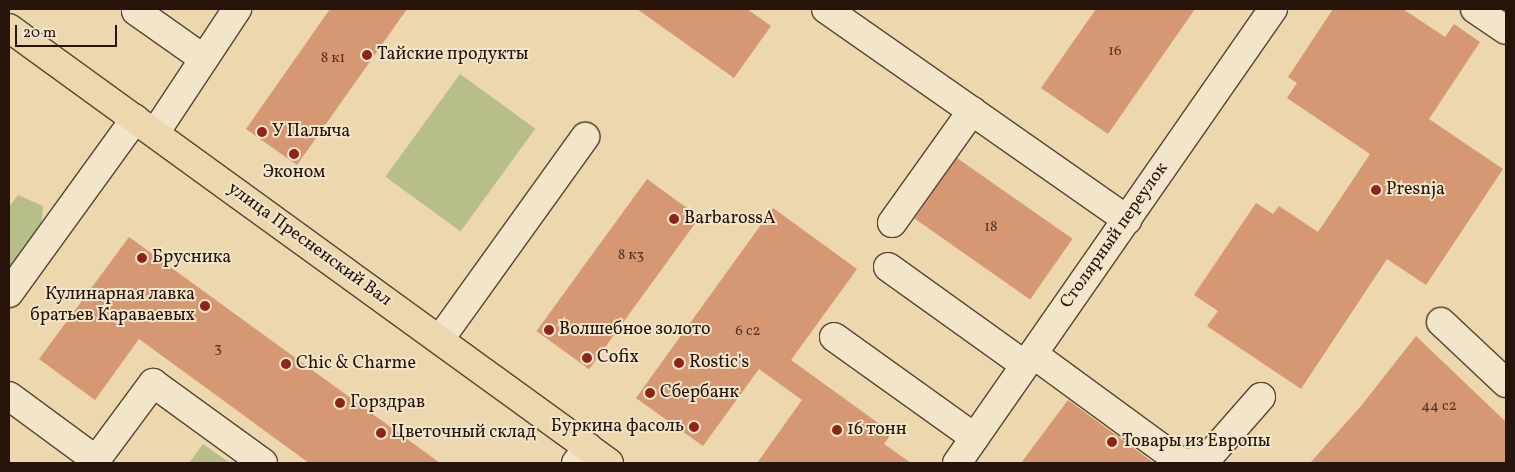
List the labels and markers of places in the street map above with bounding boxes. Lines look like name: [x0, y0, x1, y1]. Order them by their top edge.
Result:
place label: Тайские продукты: [377, 44, 529, 66]
marker: Тайские продукты: [361, 49, 373, 61]
place label: У Палыча: [272, 121, 351, 143]
marker: У Палыча: [256, 126, 268, 138]
marker: Эконом: [288, 148, 300, 160]
place label: Эконом: [263, 162, 325, 184]
place label: Presnja: [1386, 179, 1445, 201]
marker: Presnja: [1370, 184, 1382, 196]
place label: BarbarossA: [684, 208, 776, 230]
marker: BarbarossA: [668, 213, 680, 225]
place label: Брусника: [152, 247, 231, 269]
marker: Брусника: [136, 252, 148, 264]
place label: Кулинарная лавка братьев Караваевых: [30, 285, 195, 328]
marker: Кулинарная лавка братьев Караваевых: [199, 300, 211, 312]
place label: Волшебное золото: [559, 319, 711, 341]
marker: Волшебное золото: [543, 324, 555, 336]
place label: Cofix: [597, 347, 639, 369]
marker: Cofix: [581, 352, 593, 364]
place label: Rostic's: [689, 352, 749, 374]
place label: Chic & Charme: [296, 353, 416, 375]
marker: Rostic's: [673, 357, 685, 369]
marker: Chic & Charme: [280, 358, 292, 370]
place label: Сбербанк: [660, 382, 739, 404]
marker: Сбербанк: [644, 387, 656, 399]
place label: Горздрав: [350, 392, 425, 414]
marker: Горздрав: [334, 397, 346, 409]
place label: Буркина фасоль: [551, 416, 684, 438]
place label: 16 тонн: [847, 419, 907, 441]
marker: Буркина фасоль: [688, 421, 700, 433]
place label: Цветочный склад: [391, 422, 536, 444]
marker: 16 тонн: [831, 424, 843, 436]
marker: Цветочный склад: [375, 427, 387, 439]
place label: Товары из Европы: [1122, 431, 1270, 453]
marker: Товары из Европы: [1106, 436, 1118, 448]

